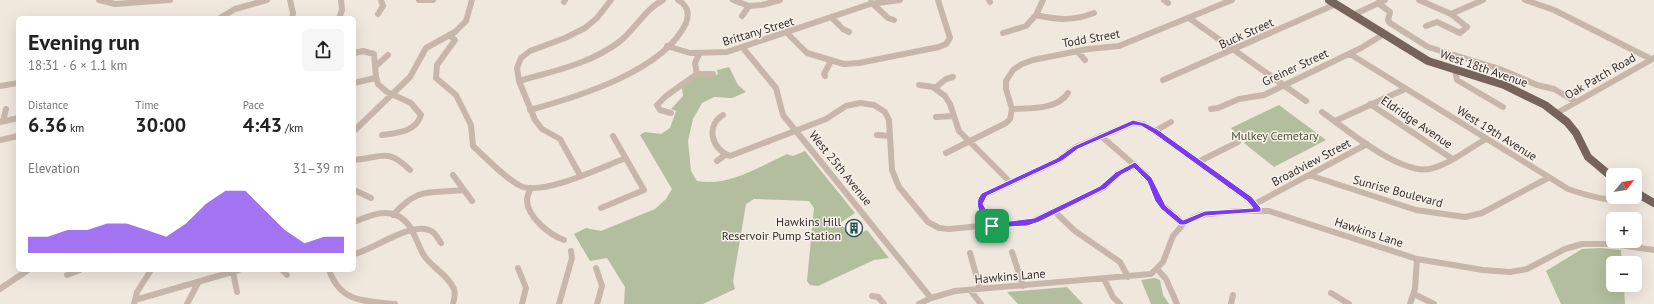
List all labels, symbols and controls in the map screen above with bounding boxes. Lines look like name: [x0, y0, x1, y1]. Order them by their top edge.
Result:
street label: Brittany Street: [720, 13, 796, 49]
street label: Buck Street: [1216, 14, 1276, 52]
street label: Todd Street: [1061, 26, 1121, 50]
text: Evening run: [28, 28, 140, 56]
button: share: [302, 29, 344, 71]
street label: Greiner Street: [1260, 45, 1330, 89]
street label: West 18th Avenue: [1438, 46, 1530, 90]
street label: Oak Patch Road: [1562, 50, 1638, 102]
text: 18:31 · 6 × 1.1 km: [28, 57, 127, 74]
street label: Eldridge Avenue: [1378, 93, 1456, 151]
text: Distance: [28, 98, 68, 112]
text: Time: [135, 98, 159, 112]
text: Pace: [243, 98, 264, 112]
street label: West 19th Avenue: [1454, 102, 1540, 164]
text: 6.36: [28, 112, 67, 138]
text: 30:00: [135, 112, 186, 138]
text: 4:43: [243, 112, 282, 138]
text: km: [67, 121, 84, 135]
text: /km: [282, 121, 303, 135]
street label: West 25th Avenue: [806, 128, 876, 208]
park label: Mulkey Cemetary: [1231, 128, 1319, 143]
street label: Broadview Street: [1269, 135, 1353, 189]
text: Elevation: [28, 160, 80, 177]
text: 31–39 m: [293, 160, 344, 177]
north arrow: [1606, 168, 1642, 204]
map controls: [1606, 168, 1642, 292]
street label: Sunrise Boulevard: [1351, 172, 1445, 210]
pin: [975, 209, 1009, 243]
button: +: [1606, 212, 1642, 248]
place label: Hawkins Hill Reservoir Pump Station: [722, 214, 841, 243]
street label: Hawkins Lane: [1333, 214, 1405, 250]
icon: arrive: [981, 215, 1003, 237]
building icon: Hawkins Hill Reservoir Pump Station: [844, 218, 864, 238]
button: −: [1606, 256, 1642, 292]
street label: Hawkins Lane: [974, 265, 1046, 287]

